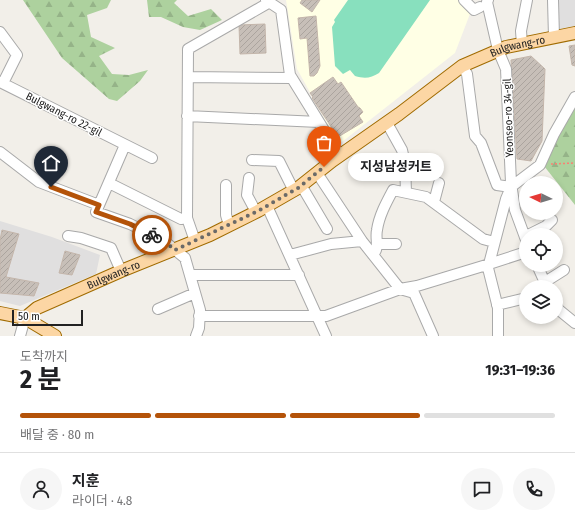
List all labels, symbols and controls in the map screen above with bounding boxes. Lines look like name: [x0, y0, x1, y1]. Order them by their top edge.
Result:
street label: Bulgwang-ro: [488, 33, 546, 60]
street label: Yeonseo-ro 34-gil: [501, 78, 516, 158]
street label: Bulgwang-ro 22-gil: [24, 90, 104, 139]
pin: [307, 126, 341, 167]
icon: bag: [313, 132, 335, 154]
pin: [34, 146, 68, 187]
icon: home: [40, 152, 62, 174]
callout: 지성남성커트: [348, 153, 444, 181]
text: 지성남성커트: [360, 159, 432, 174]
north arrow: [519, 176, 563, 220]
map controls: [519, 176, 563, 324]
courier: [132, 215, 172, 255]
icon: bike: [141, 224, 163, 246]
button: locate: [519, 228, 563, 272]
street label: Bulgwang-ro: [85, 258, 142, 292]
button: layers: [519, 280, 563, 324]
scale bar: [12, 308, 83, 327]
text: 50 m: [18, 310, 40, 323]
text: 도착까지: [20, 349, 68, 364]
text: 19:31–19:36: [485, 361, 555, 379]
text: 2 분: [20, 364, 61, 395]
text: 배달 중 · 80 m: [20, 427, 94, 442]
button: person: [20, 468, 62, 510]
button: chat: [461, 468, 503, 510]
button: phone: [513, 468, 555, 510]
text: 지훈: [72, 472, 100, 490]
text: 라이더 · 4.8: [72, 493, 132, 508]

